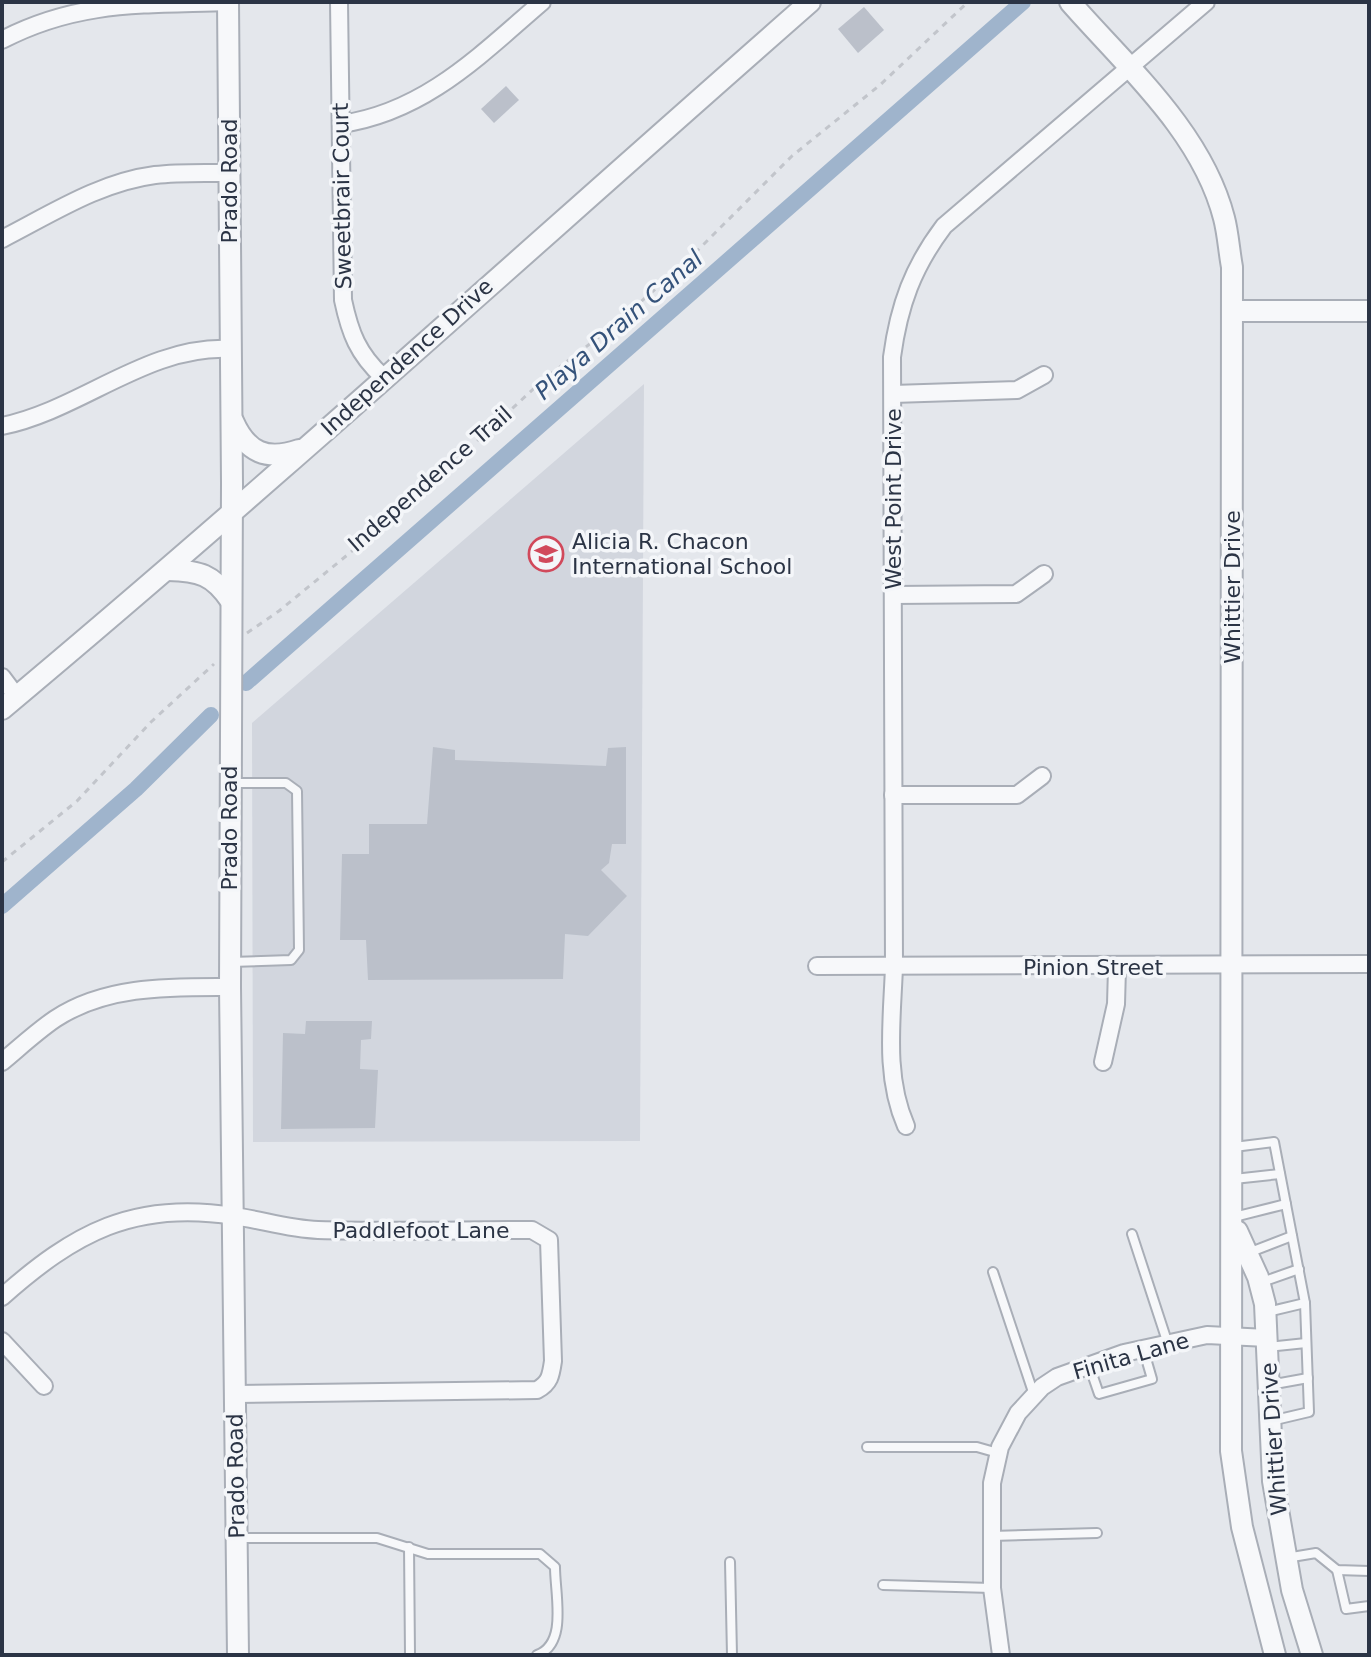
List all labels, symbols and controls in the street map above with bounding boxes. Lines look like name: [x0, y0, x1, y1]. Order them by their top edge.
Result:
street label: Sweetbrair Court: [328, 102, 356, 290]
street label: Prado Road: [217, 118, 242, 244]
water label: Playa Drain Canal: [529, 244, 709, 405]
street label: Independence Drive: [316, 273, 498, 441]
street label: Independence Trail: [343, 401, 517, 557]
street label: West Point Drive: [881, 408, 906, 590]
street label: Whittier Drive: [1220, 510, 1245, 664]
place label: Alicia R. Chacon International School: [572, 529, 792, 579]
school or university icon: Alicia R. Chacon International School: [527, 535, 565, 573]
street label: Prado Road: [217, 765, 242, 891]
street label: Pinion Street: [1023, 955, 1163, 980]
street label: Paddlefoot Lane: [333, 1218, 509, 1243]
street label: Finita Lane: [1070, 1328, 1192, 1384]
street label: Whittier Drive: [1256, 1362, 1292, 1516]
street label: Prado Road: [222, 1413, 250, 1539]

